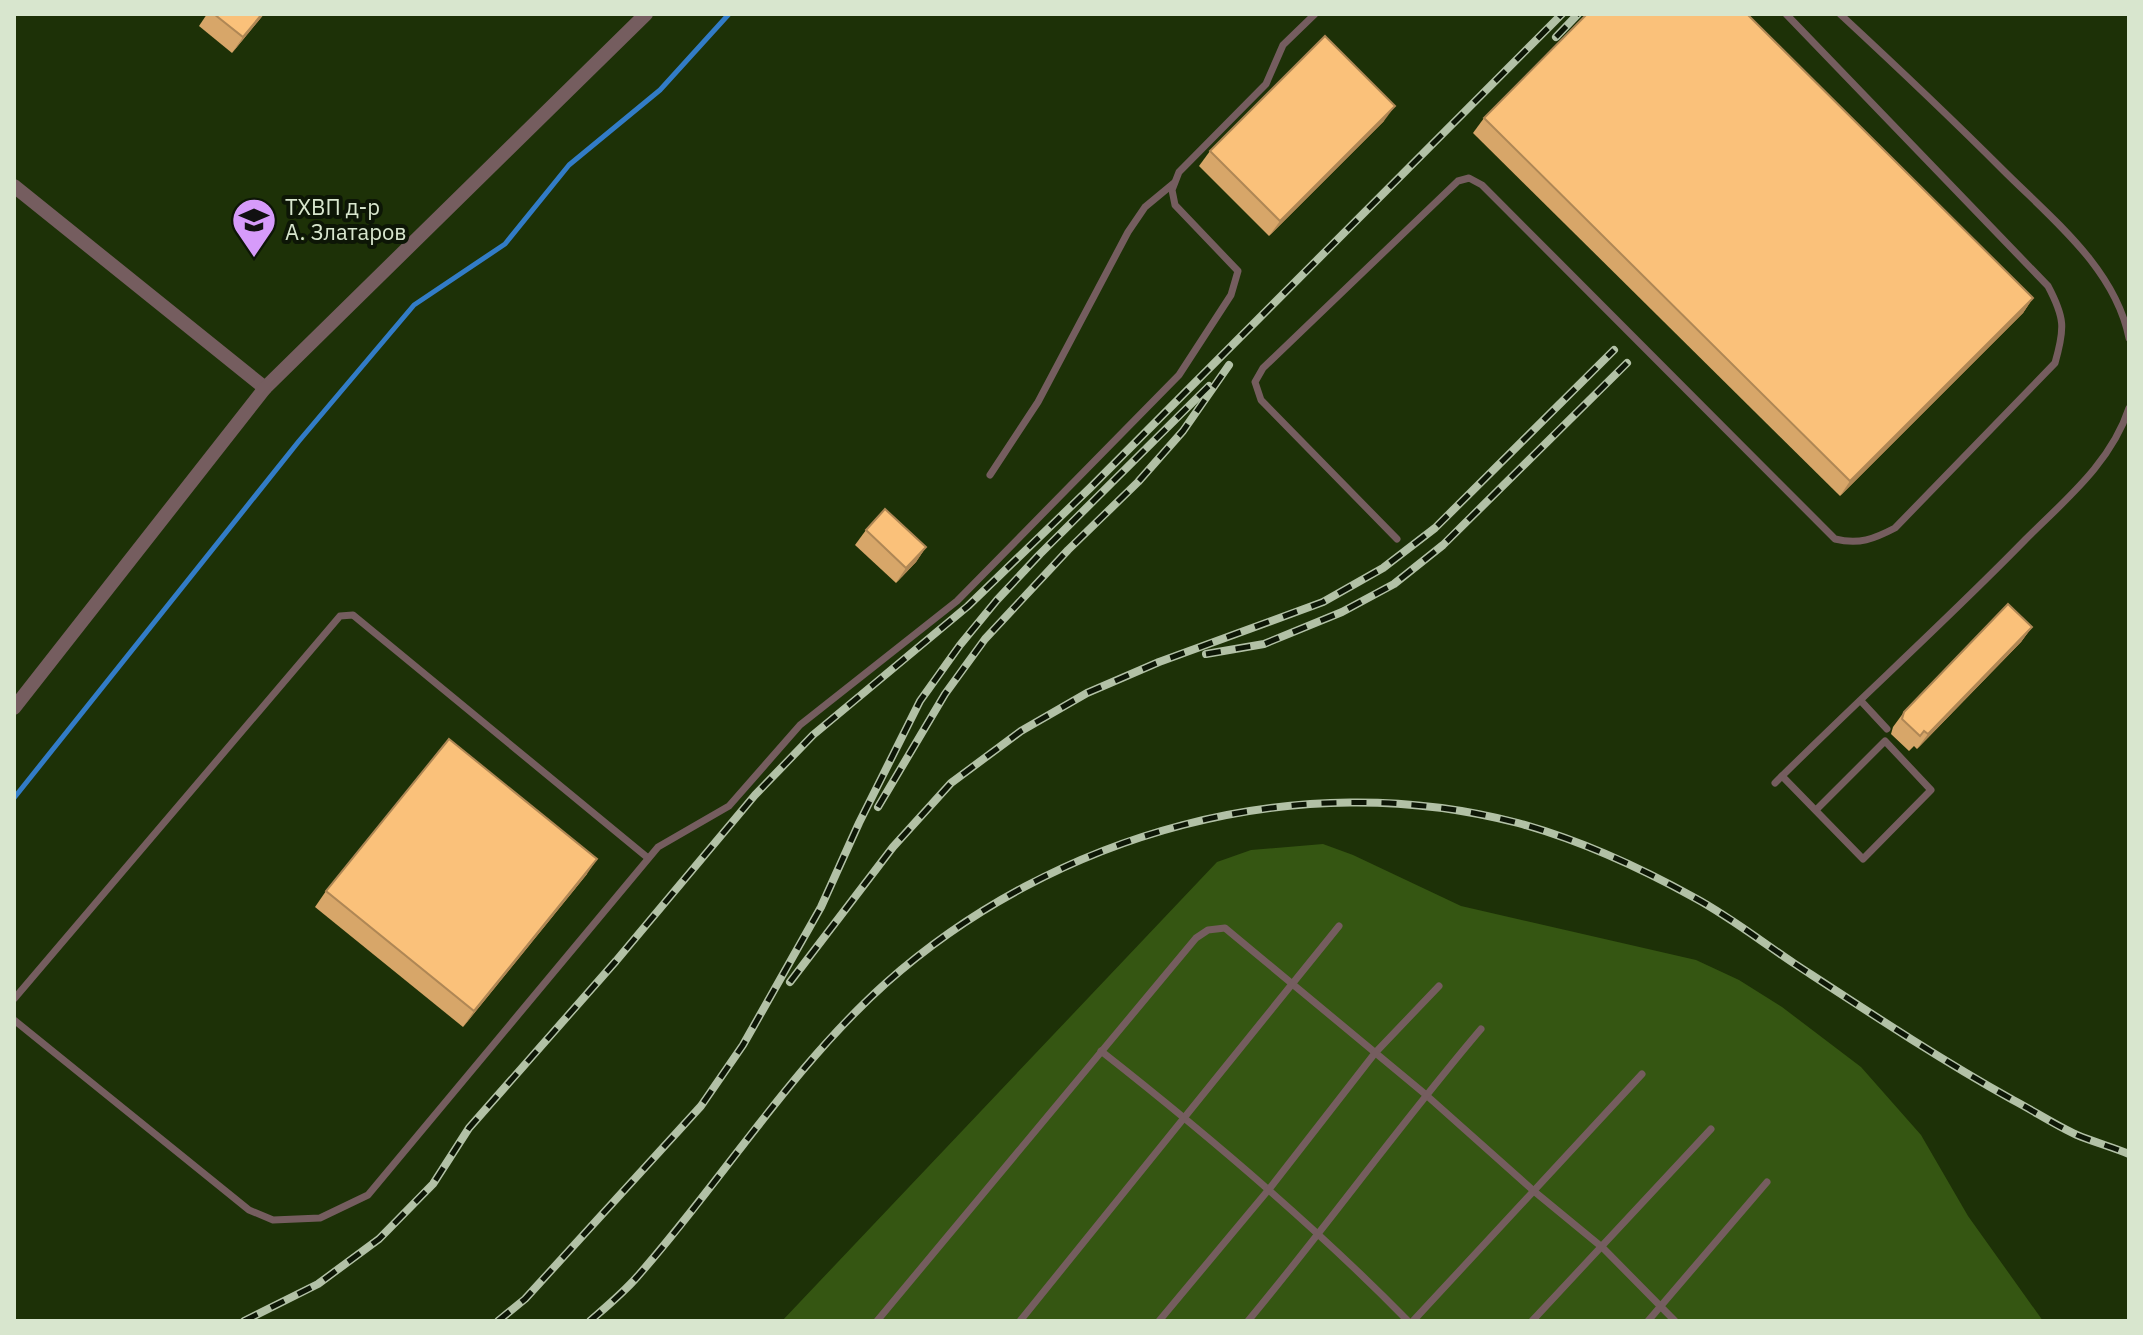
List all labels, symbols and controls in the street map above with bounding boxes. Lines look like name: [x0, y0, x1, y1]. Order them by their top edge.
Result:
place label: ТХВП д-р А. Златаров: [285, 192, 407, 246]
school or university icon: ТХВП д-р А. Златаров: [230, 196, 278, 259]

